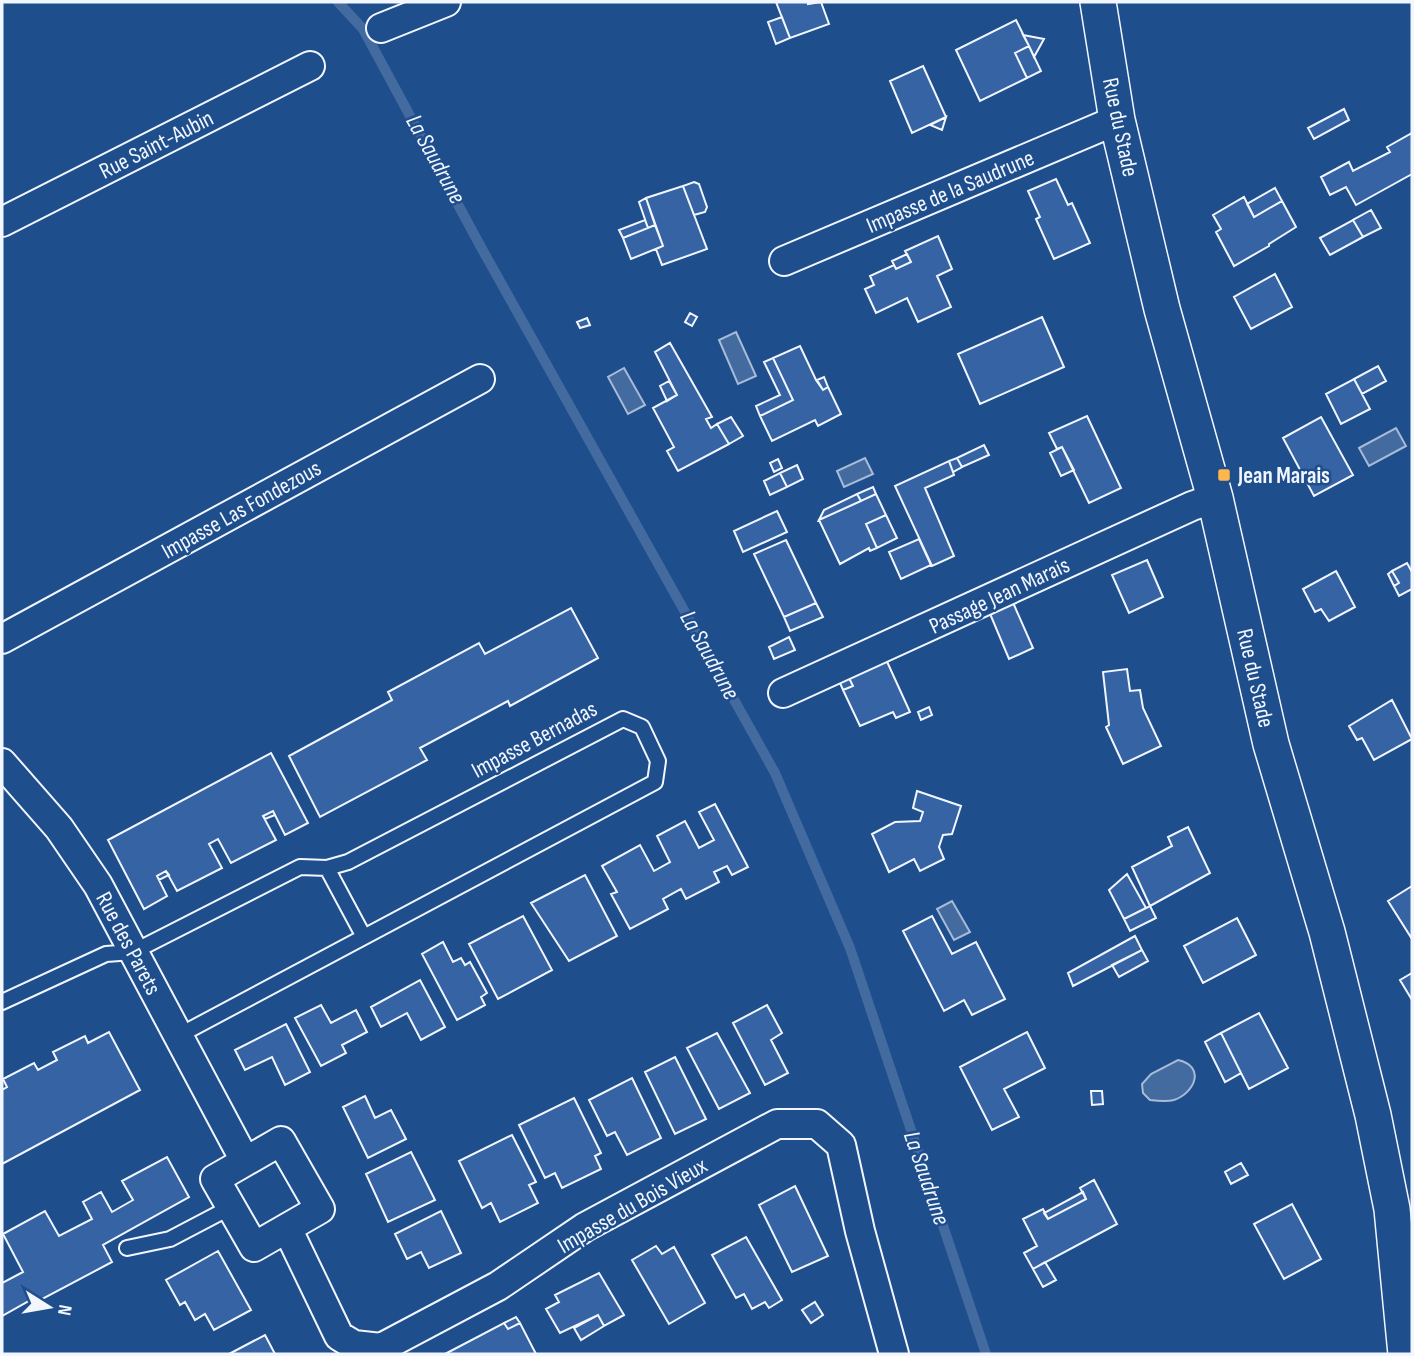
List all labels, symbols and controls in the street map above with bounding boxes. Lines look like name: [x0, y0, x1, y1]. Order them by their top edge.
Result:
street label: Rue du Stade: [1096, 75, 1144, 179]
street label: Rue Saint-Aubin: [95, 104, 218, 186]
water label: La Saudrune: [399, 110, 472, 209]
street label: Impasse de la Saudrune: [862, 144, 1038, 240]
street label: Impasse Las Fondezous: [157, 454, 326, 565]
place label: Jean Marais: [1237, 462, 1330, 490]
marker: Jean Marais: [1216, 467, 1232, 483]
street label: Passage Jean Marais: [925, 551, 1074, 641]
water label: La Saudrune: [673, 606, 746, 705]
street label: Rue du Stade: [1230, 626, 1280, 730]
street label: Impasse Bernadas: [467, 695, 602, 785]
street label: Rue des Parets: [89, 887, 167, 1000]
water label: La Saudrune: [897, 1127, 956, 1229]
street label: Impasse du Bois Vieux: [553, 1152, 713, 1260]
north arrow: [14, 1272, 84, 1342]
text: N: [52, 1303, 76, 1317]

